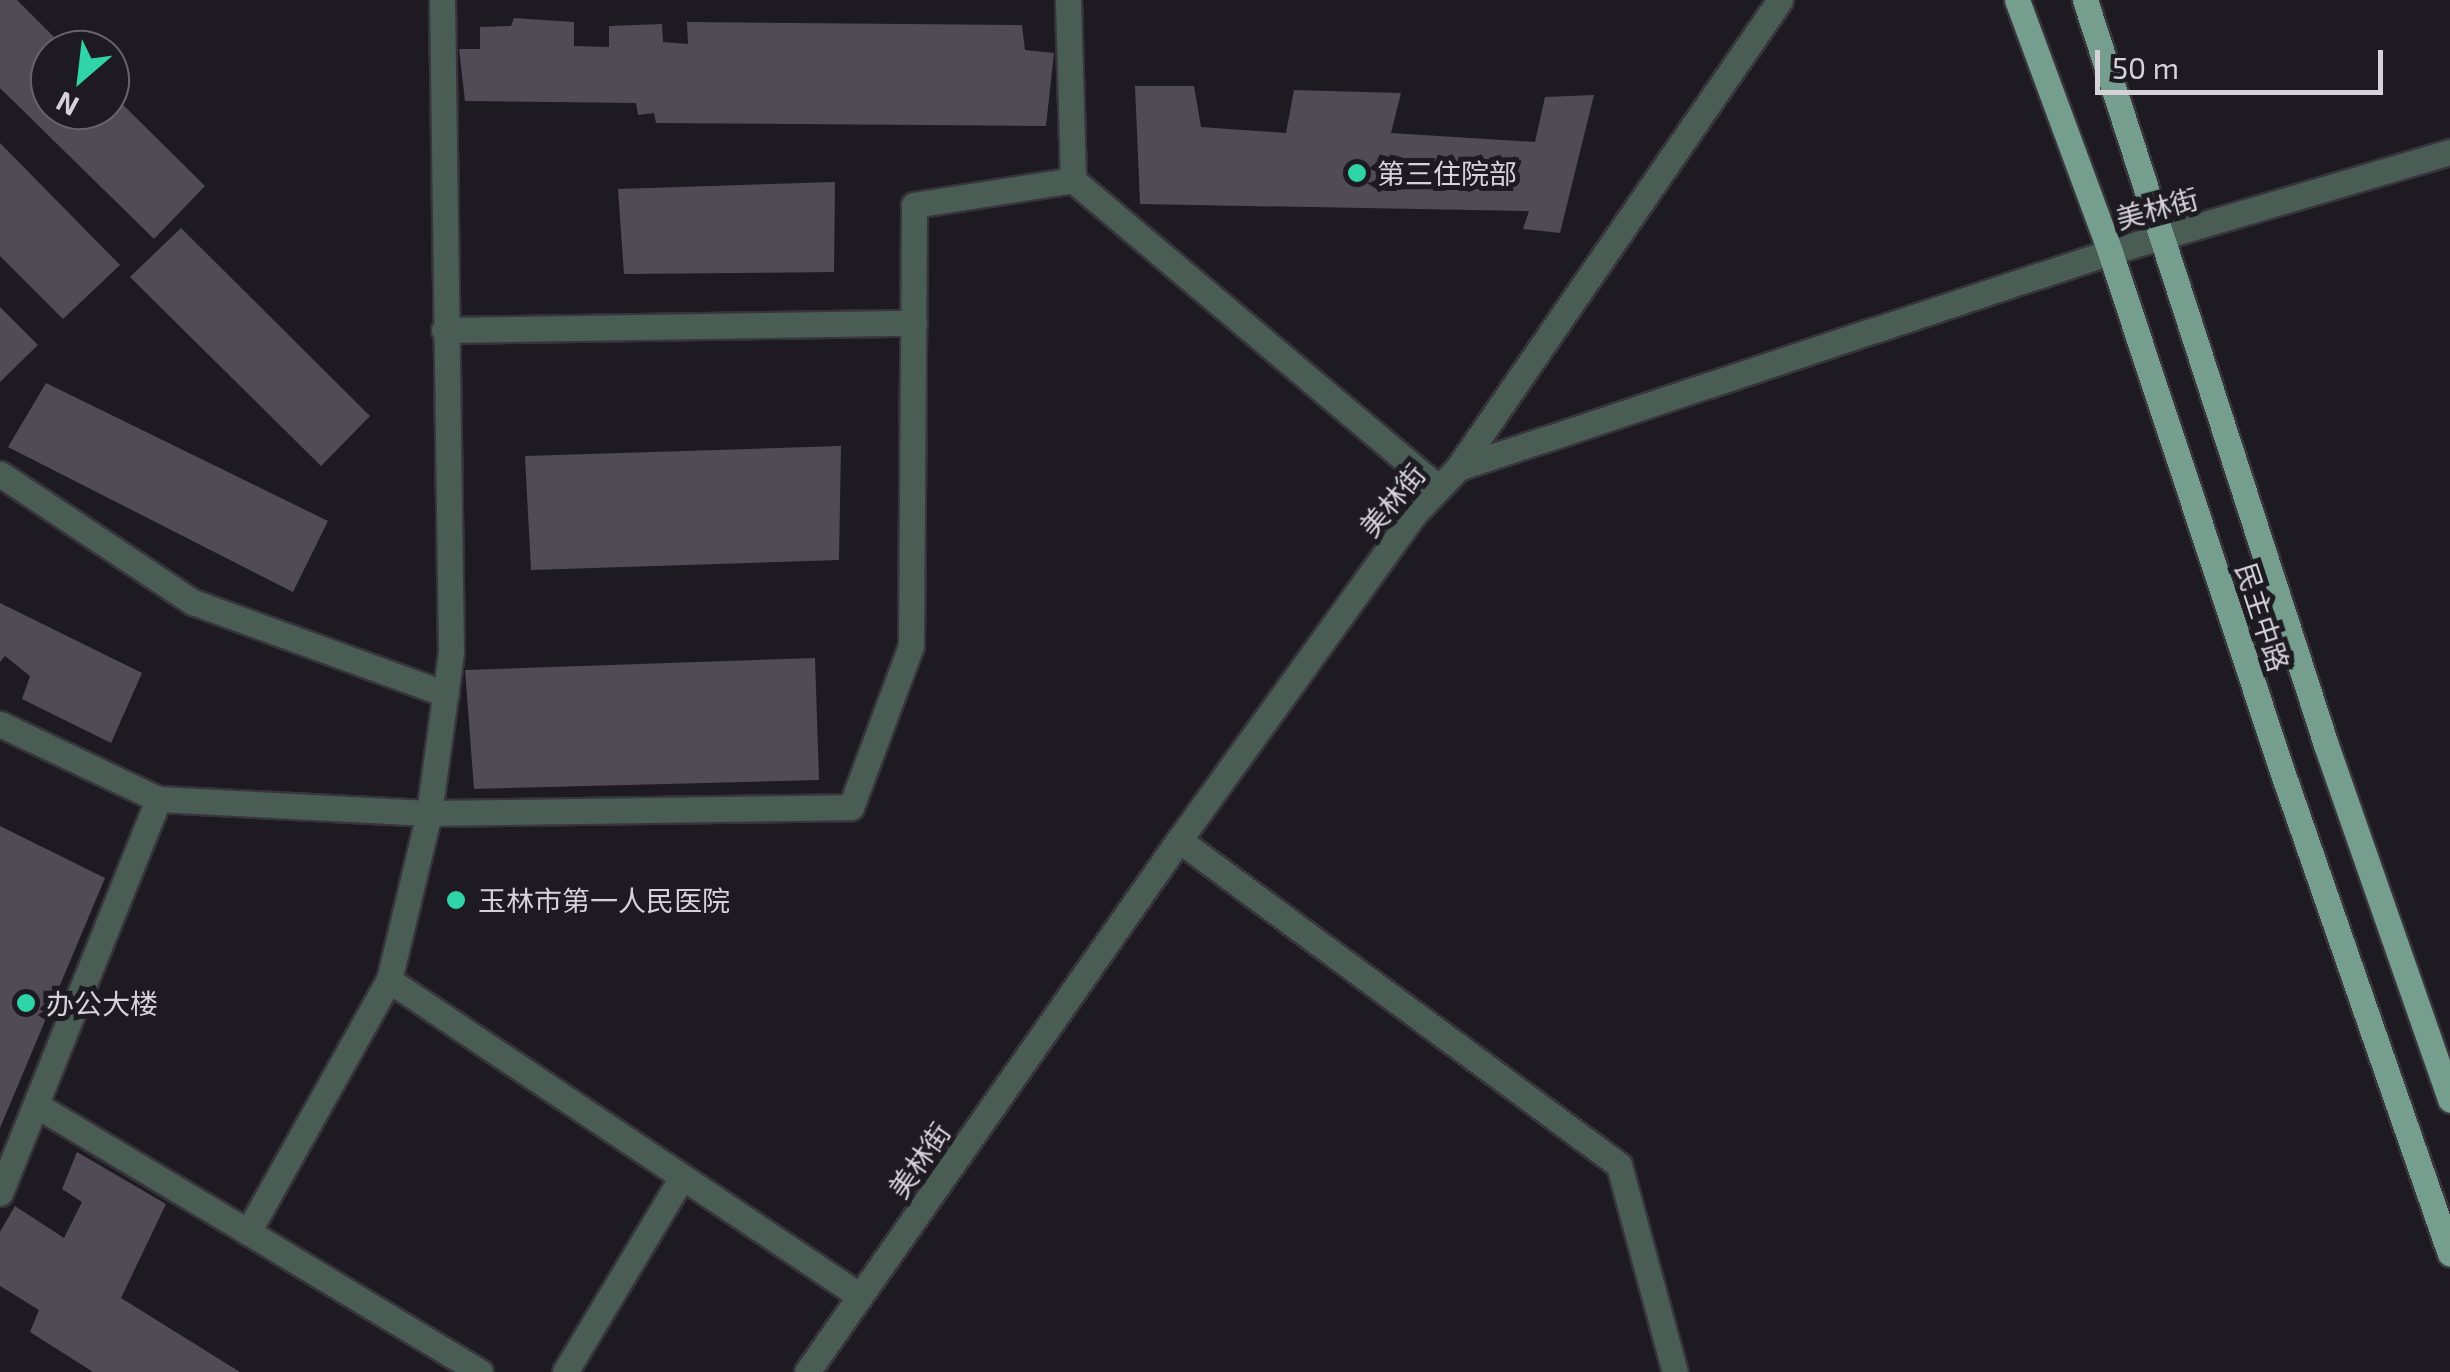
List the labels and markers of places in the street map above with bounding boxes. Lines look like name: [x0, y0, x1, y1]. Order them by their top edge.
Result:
place label: 第三住院部: [1377, 156, 1517, 190]
marker: 第三住院部: [1346, 162, 1368, 184]
place label: 玉林市第一人民医院: [478, 883, 730, 917]
marker: 玉林市第一人民医院: [443, 887, 469, 913]
place label: 办公大楼: [46, 986, 158, 1020]
marker: 办公大楼: [15, 992, 37, 1014]

